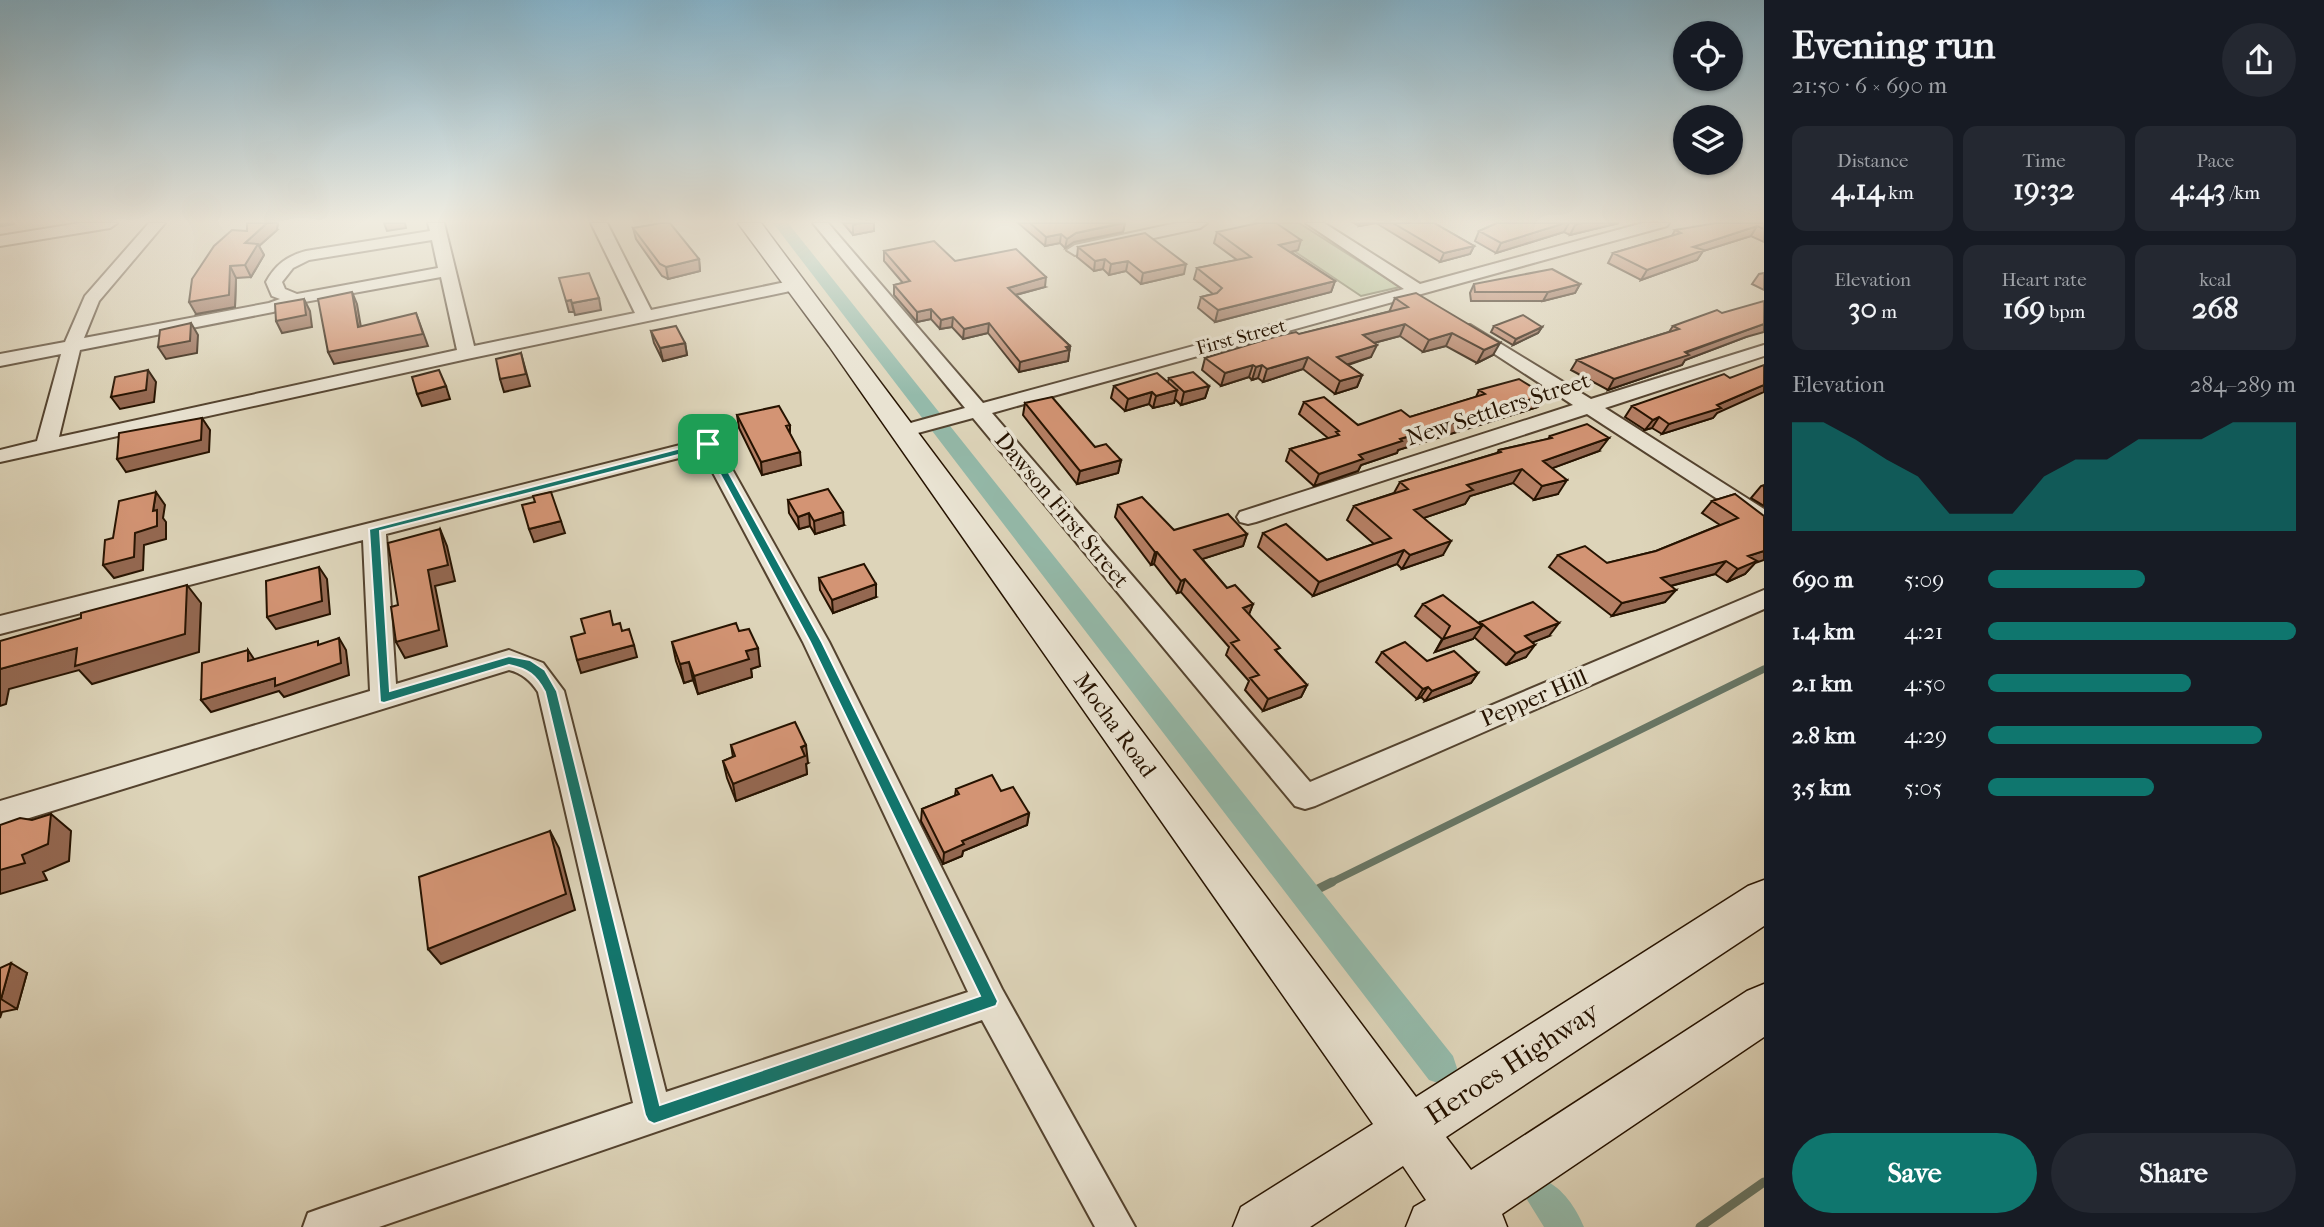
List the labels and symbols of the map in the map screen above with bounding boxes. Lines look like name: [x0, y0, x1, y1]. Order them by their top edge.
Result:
street label: First Street: [1194, 314, 1288, 360]
street label: New Settlers Street: [1403, 367, 1593, 451]
pin: [678, 414, 738, 474]
street label: Dawson First Street: [989, 427, 1135, 593]
street label: Pepper Hill: [1476, 663, 1592, 733]
street label: Mocha Road: [1068, 668, 1162, 783]
street label: Heroes Highway: [1419, 994, 1606, 1131]

